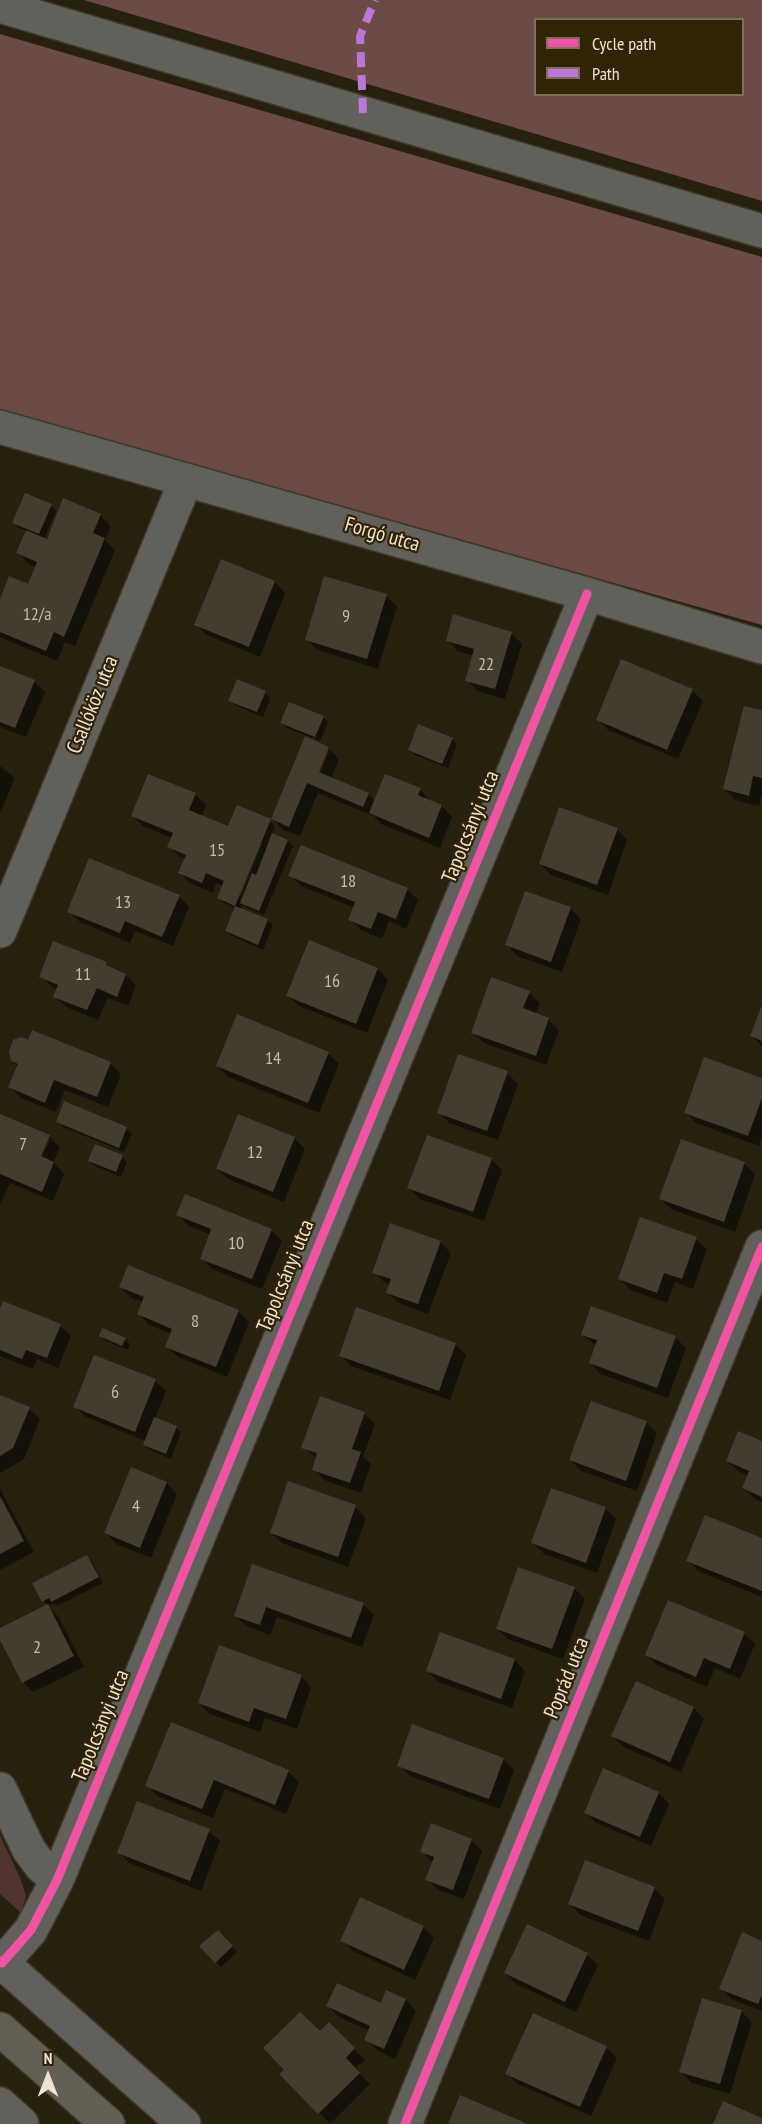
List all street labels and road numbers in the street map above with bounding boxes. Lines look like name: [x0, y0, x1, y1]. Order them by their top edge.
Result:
street label: Forgó utca: [342, 512, 422, 558]
street label: Csallóköz utca: [62, 652, 124, 758]
street label: Tapolcsányi utca: [437, 767, 505, 887]
street label: Tapolcsányi utca: [252, 1216, 320, 1336]
street label: Poprád utca: [539, 1634, 595, 1722]
street label: Tapolcsányi utca: [67, 1666, 135, 1786]

